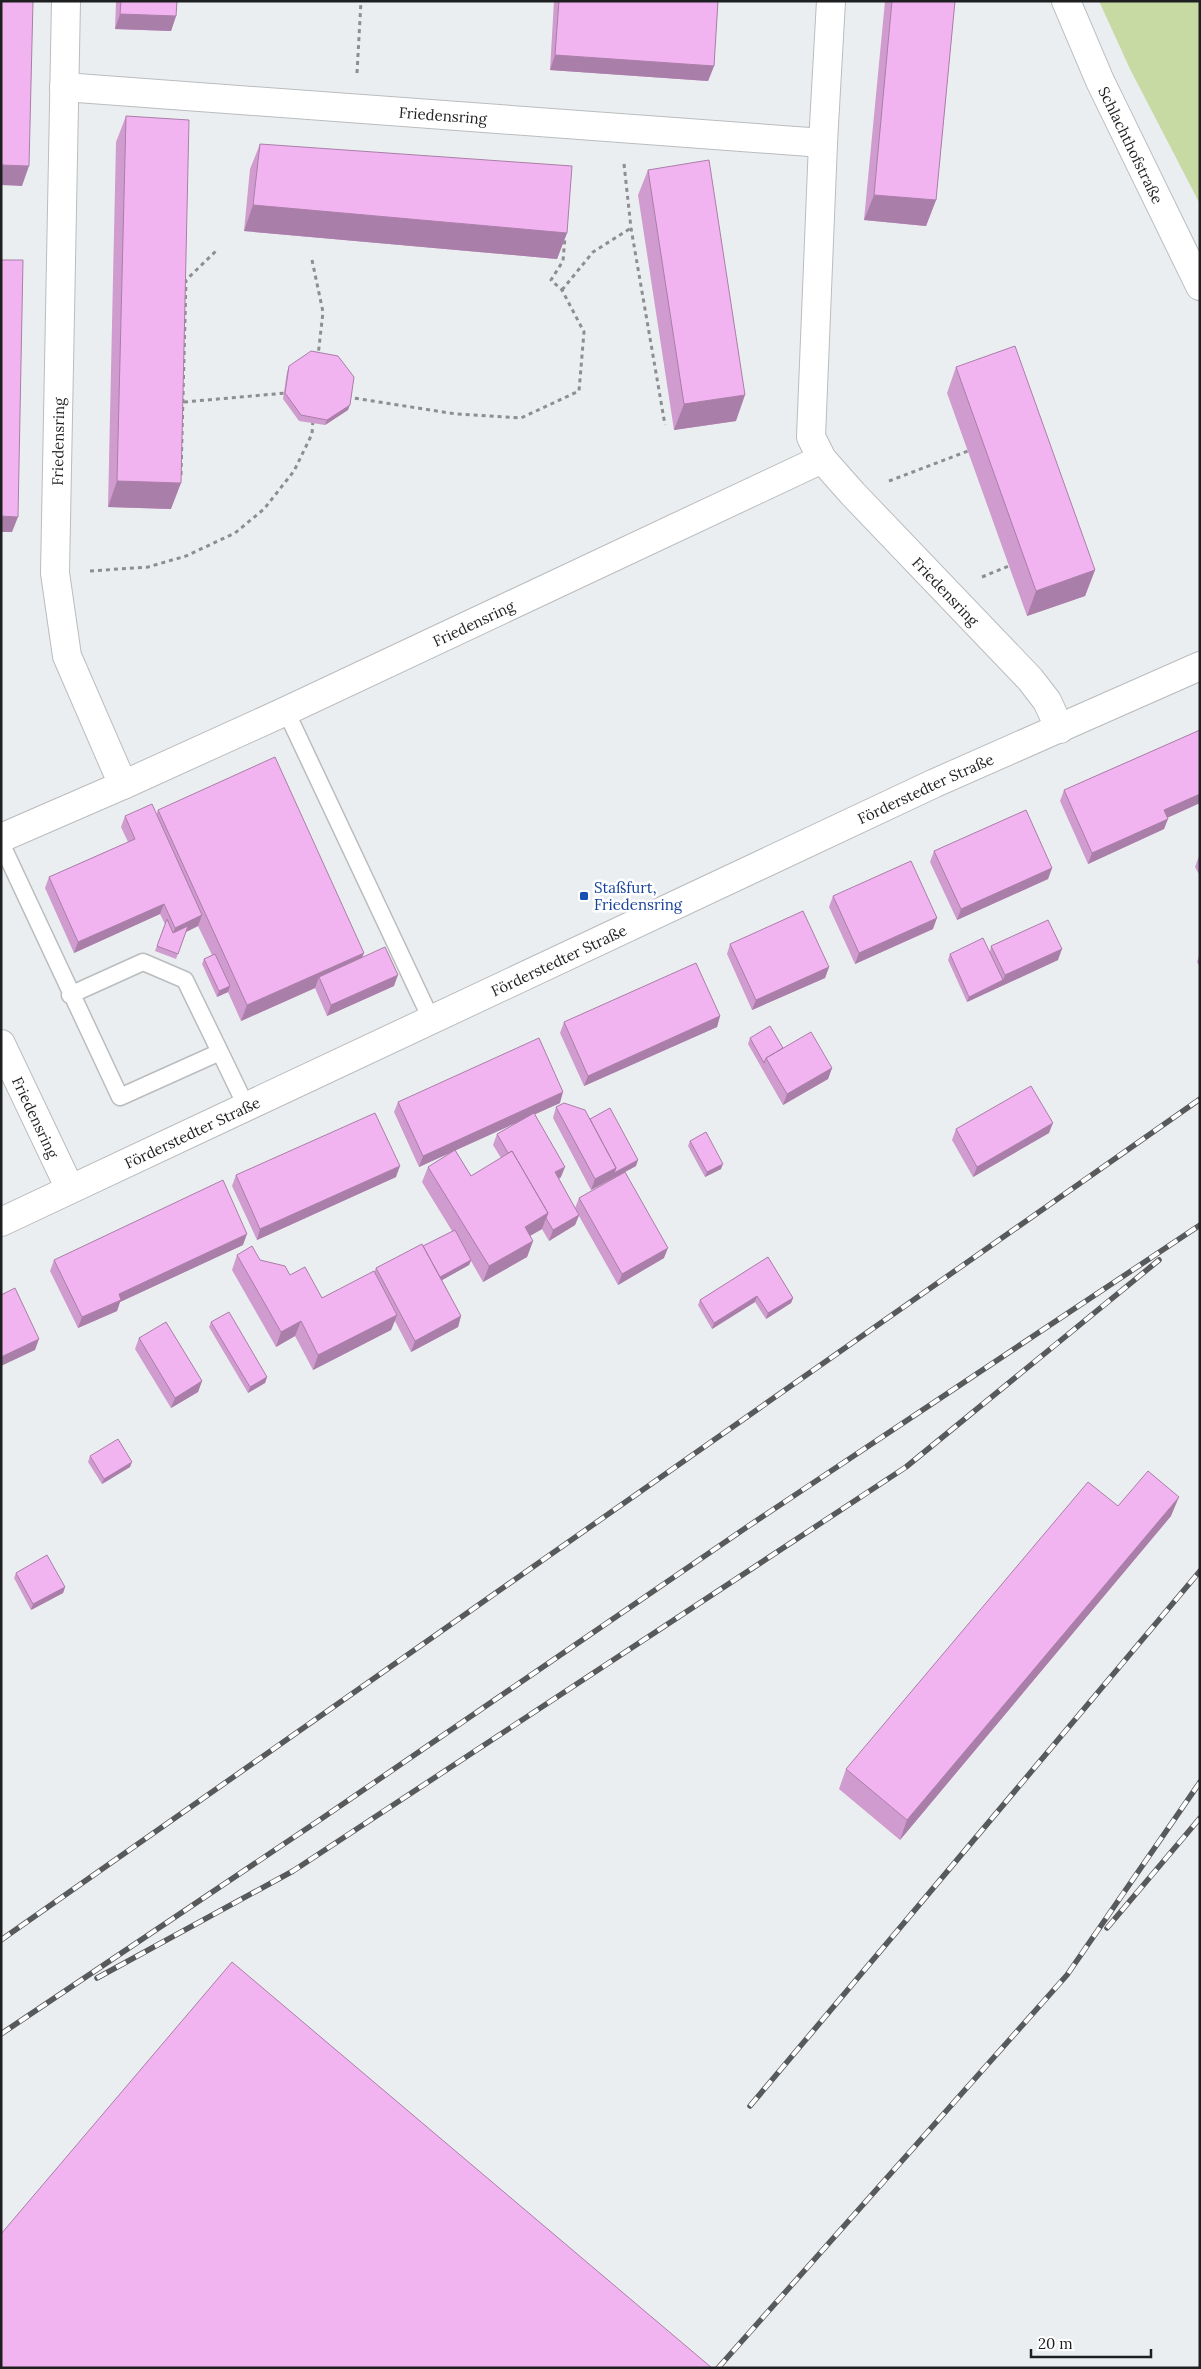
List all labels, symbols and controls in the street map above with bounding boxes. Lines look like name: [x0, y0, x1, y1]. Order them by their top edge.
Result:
street label: Schlachthofstraße: [1095, 83, 1168, 207]
street label: Friedensring: [398, 102, 488, 128]
street label: Friedensring: [47, 397, 68, 486]
street label: Friedensring: [909, 553, 984, 630]
street label: Friedensring: [429, 595, 518, 650]
street label: Förderstedter Straße: [854, 749, 996, 828]
place label: Staßfurt, Friedensring: [594, 878, 683, 914]
marker: Staßfurt, Friedensring: [578, 890, 590, 902]
street label: Förderstedter Straße: [488, 920, 629, 1000]
street label: Friedensring: [8, 1073, 64, 1162]
street label: Förderstedter Straße: [121, 1092, 263, 1172]
scale bar: [1031, 2326, 1151, 2358]
text: 20 m: [1038, 2334, 1073, 2353]

